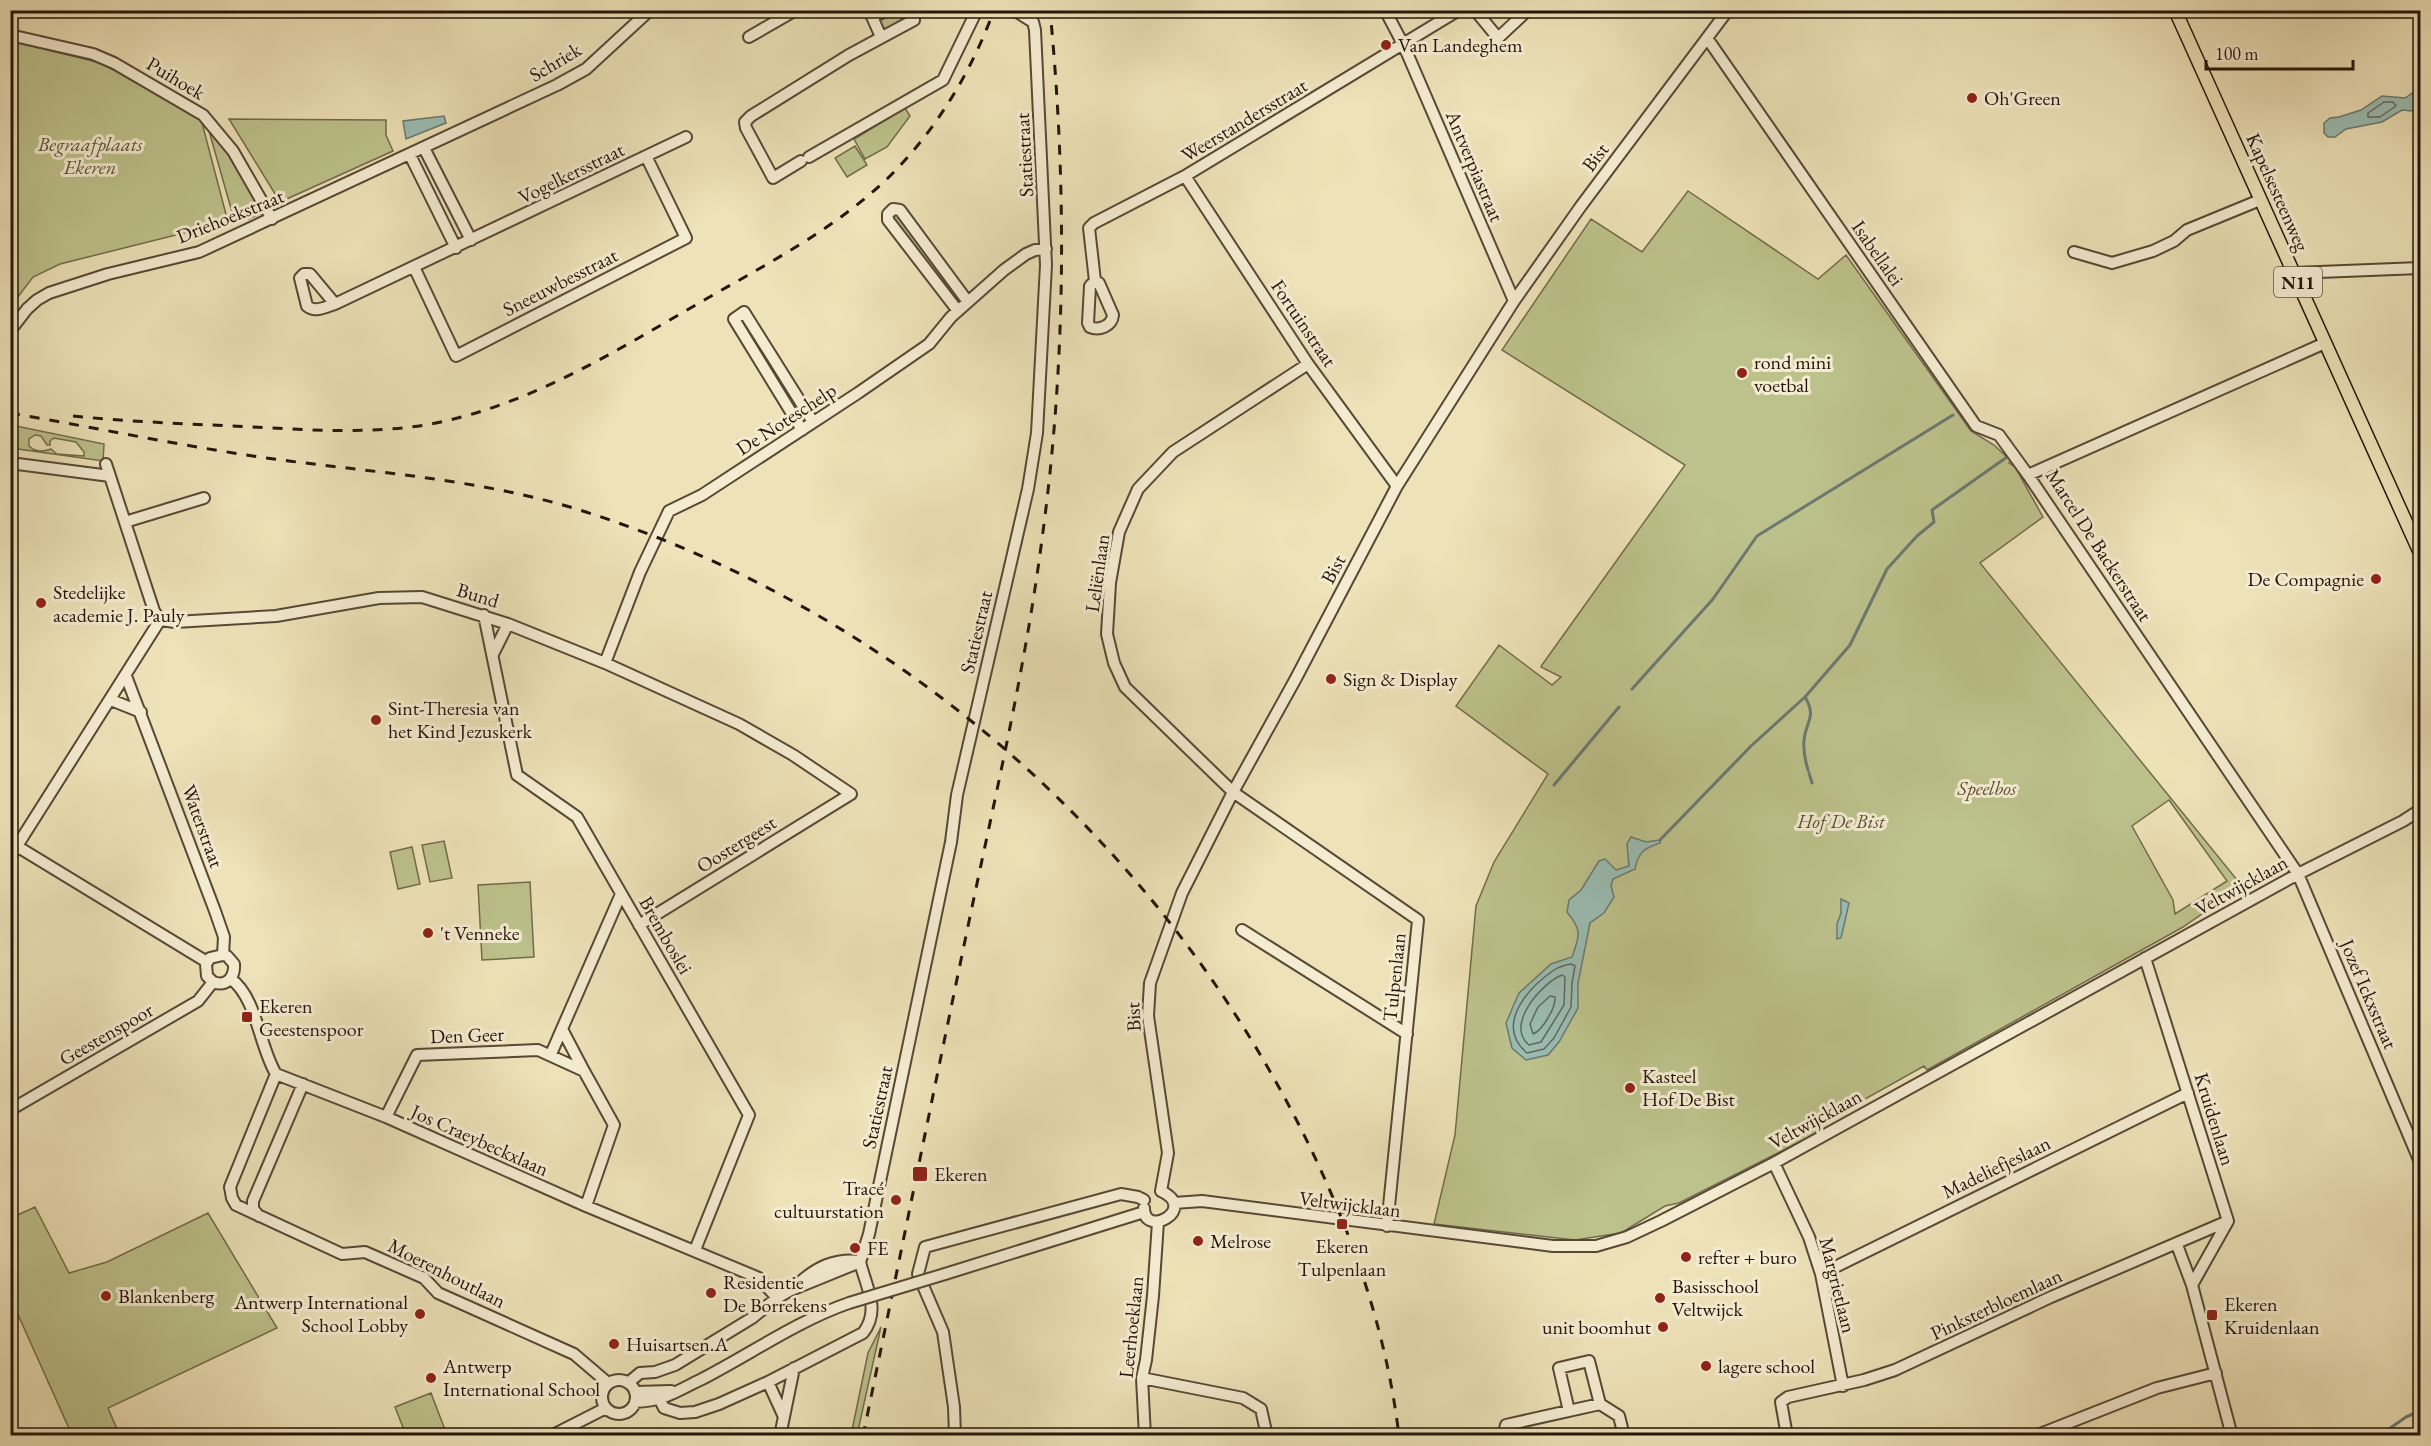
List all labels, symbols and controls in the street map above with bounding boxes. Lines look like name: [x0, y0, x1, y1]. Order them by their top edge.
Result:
place label: Van Landeghem: [1398, 32, 1523, 58]
scale bar: [2206, 33, 2353, 71]
street label: Schriek: [524, 36, 586, 88]
marker: Van Landeghem: [1379, 38, 1393, 52]
text: 100 m: [2215, 42, 2259, 65]
street label: Puihoek: [142, 50, 211, 106]
street label: Weerstandersstraat: [1176, 72, 1312, 168]
place label: Oh'Green: [1984, 85, 2061, 111]
marker: Oh'Green: [1965, 91, 1979, 105]
street label: Antverpiastraat: [1440, 106, 1510, 226]
street label: Statiestraat: [1009, 112, 1039, 198]
street label: Kapelsesteenweg: [2240, 129, 2316, 255]
park label: Begraafplaats Ekeren: [37, 131, 143, 180]
street label: Vogelkersstraat: [514, 136, 629, 210]
street label: Bist: [1576, 137, 1615, 177]
street label: Driehoekstraat: [173, 182, 288, 249]
street label: Isabellalei: [1846, 215, 1910, 291]
street label: Sneeuwbesstraat: [498, 242, 623, 322]
road number: N11: [2274, 267, 2322, 297]
street label: Fortuinstraat: [1265, 274, 1343, 372]
place label: rond mini voetbal: [1754, 349, 1831, 398]
marker: rond mini voetbal: [1735, 366, 1749, 380]
street label: De Noteschelp: [731, 377, 841, 461]
street label: Marcel De Backerstraat: [2040, 464, 2158, 627]
street label: Leliënlaan: [1079, 532, 1115, 614]
street label: Bist: [1315, 549, 1352, 588]
place label: De Compagnie: [2248, 566, 2364, 592]
marker: De Compagnie: [2369, 572, 2383, 586]
street label: Bund: [454, 576, 503, 614]
place label: Stedelijke academie J. Pauly: [53, 579, 185, 628]
street label: Statiestraat: [954, 587, 998, 676]
marker: Stedelijke academie J. Pauly: [34, 596, 48, 610]
place label: Sign & Display: [1343, 666, 1458, 692]
marker: Sign & Display: [1324, 672, 1338, 686]
place label: Sint-Theresia van het Kind Jezuskerk: [388, 695, 533, 744]
marker: Sint-Theresia van het Kind Jezuskerk: [369, 713, 383, 727]
park label: Speelbos: [1957, 775, 2017, 801]
street label: Waterstraat: [176, 781, 230, 872]
park label: Hof De Bist: [1796, 808, 1886, 834]
street label: Oostergeest: [691, 809, 781, 879]
street label: Veltwijcklaan: [2190, 849, 2292, 921]
street label: Bremboslei: [633, 891, 699, 979]
place label: 't Venneke: [440, 920, 520, 946]
marker: 't Venneke: [421, 926, 435, 940]
street label: Tulpenlaan: [1376, 931, 1412, 1023]
street label: Jozef Ickxstraat: [2333, 933, 2404, 1053]
place label: Ekeren Geestenspoor: [259, 993, 364, 1042]
street label: Geestenspoor: [54, 996, 158, 1071]
street label: Bist: [1119, 1001, 1147, 1032]
marker: Ekeren Geestenspoor: [240, 1010, 254, 1024]
street label: Den Geer: [430, 1021, 505, 1049]
street label: Statiestraat: [856, 1062, 899, 1151]
place label: Kasteel Hof De Bist: [1642, 1063, 1735, 1112]
street label: Kruidenlaan: [2189, 1070, 2242, 1169]
marker: Kasteel Hof De Bist: [1623, 1081, 1637, 1095]
street label: Veltwijcklaan: [1764, 1083, 1866, 1155]
street label: Jos Craeybeckxlaan: [405, 1097, 553, 1182]
street label: Madeliefjeslaan: [1938, 1129, 2055, 1204]
place label: Ekeren: [934, 1161, 988, 1187]
marker: Ekeren: [911, 1165, 929, 1183]
place label: Tracé cultuurstation: [774, 1175, 884, 1224]
street label: Veltwijcklaan: [1298, 1185, 1403, 1223]
marker: Tracé cultuurstation: [889, 1193, 903, 1207]
marker: Ekeren Tulpenlaan: [1335, 1217, 1349, 1231]
place label: Melrose: [1210, 1228, 1271, 1254]
street label: Moerenhoutlaan: [384, 1232, 511, 1314]
place label: Ekeren Tulpenlaan: [1298, 1233, 1387, 1282]
marker: Melrose: [1191, 1234, 1205, 1248]
street label: Margrietlaan: [1814, 1234, 1863, 1336]
place label: FE: [867, 1235, 889, 1261]
marker: FE: [848, 1241, 862, 1255]
place label: refter + buro: [1698, 1244, 1797, 1270]
marker: refter + buro: [1679, 1250, 1693, 1264]
street label: Pinksterbloemlaan: [1926, 1262, 2066, 1346]
place label: Residentie De Borrekens: [723, 1269, 827, 1318]
place label: Basisschool Veltwijck: [1672, 1273, 1759, 1322]
street label: Leerhoeklaan: [1113, 1274, 1149, 1379]
place label: Blankenberg: [118, 1283, 215, 1309]
marker: Residentie De Borrekens: [704, 1286, 718, 1300]
marker: Blankenberg: [99, 1289, 113, 1303]
place label: Antwerp International School Lobby: [233, 1289, 408, 1338]
marker: Basisschool Veltwijck: [1653, 1291, 1667, 1305]
place label: Ekeren Kruidenlaan: [2224, 1291, 2320, 1340]
marker: Antwerp International School Lobby: [413, 1307, 427, 1321]
marker: Ekeren Kruidenlaan: [2205, 1308, 2219, 1322]
place label: unit boomhut: [1542, 1314, 1652, 1340]
marker: unit boomhut: [1656, 1320, 1670, 1334]
place label: Huisartsen.A: [626, 1331, 728, 1357]
marker: Huisartsen.A: [607, 1337, 621, 1351]
place label: Antwerp International School: [442, 1353, 600, 1402]
place label: lagere school: [1718, 1353, 1815, 1379]
marker: lagere school: [1699, 1359, 1713, 1373]
marker: Antwerp International School: [424, 1371, 438, 1385]

